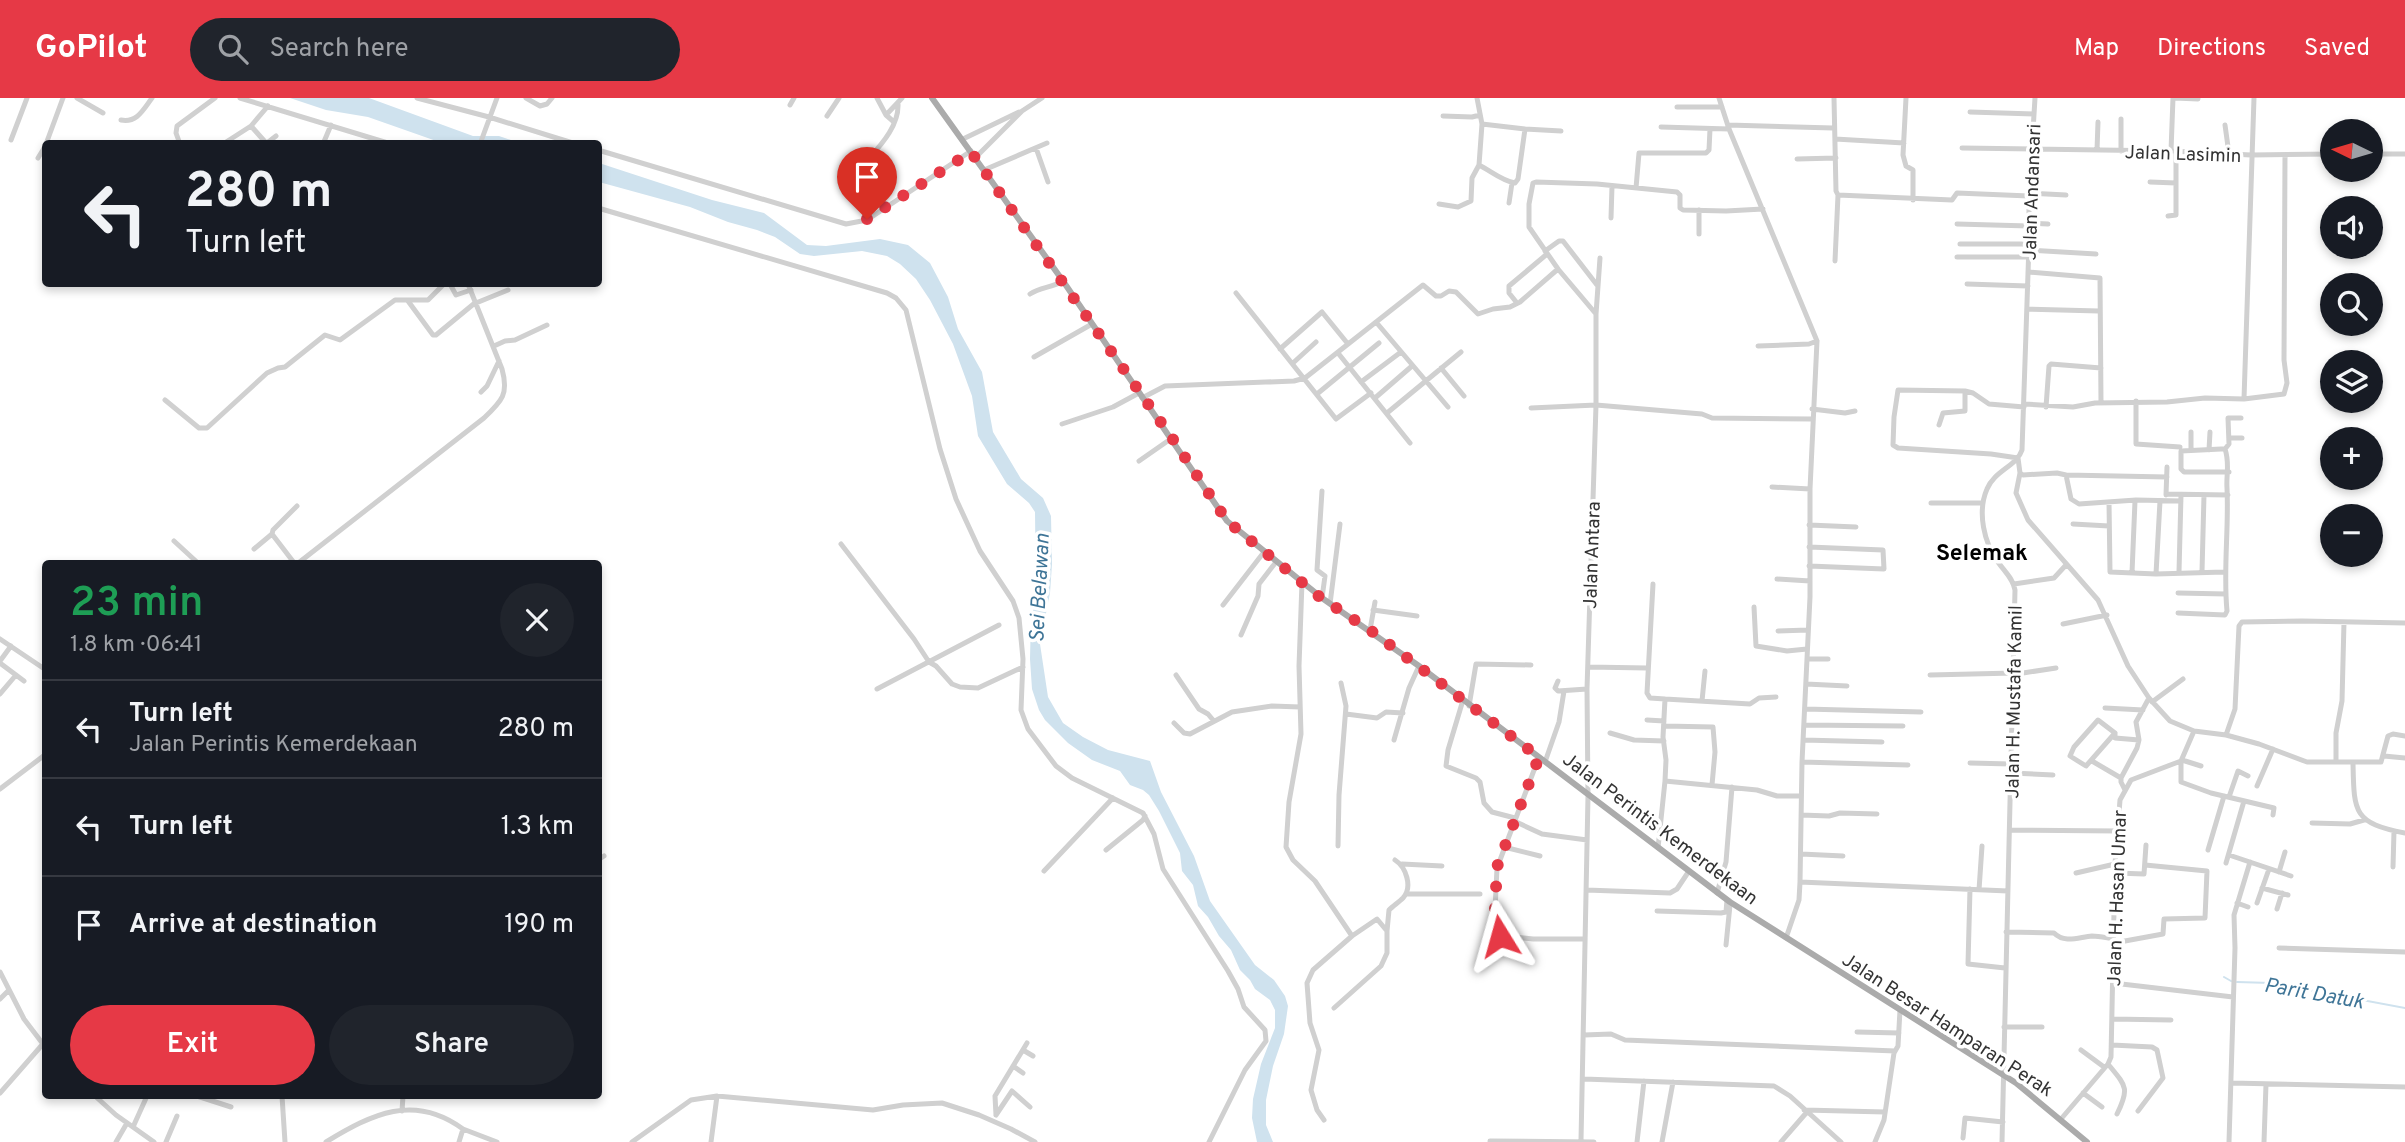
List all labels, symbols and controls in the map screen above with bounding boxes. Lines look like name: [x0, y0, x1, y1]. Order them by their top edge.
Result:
search box: [190, 18, 680, 81]
text: GoPilot: [35, 28, 148, 70]
icon: search: [214, 30, 252, 68]
text: Search here: [270, 33, 408, 66]
text: Map: [2074, 34, 2119, 64]
text: Directions: [2157, 34, 2266, 64]
text: Saved: [2304, 34, 2370, 64]
north arrow: [2320, 119, 2384, 182]
map controls: [2320, 119, 2383, 567]
street label: Jalan Andansari: [2019, 123, 2047, 261]
street label: Jalan Lasimin: [2124, 141, 2242, 169]
pin: [837, 147, 897, 219]
icon: arrive: [848, 158, 886, 196]
text: 280 m: [185, 163, 332, 225]
icon: left: [70, 168, 161, 259]
button: sound: [2320, 196, 2383, 259]
text: Turn left: [185, 224, 306, 264]
button: search: [2320, 273, 2383, 336]
button: layers: [2320, 350, 2383, 413]
button: +: [2320, 427, 2383, 490]
street label: Jalan Antara: [1579, 501, 1607, 609]
button: −: [2320, 504, 2383, 567]
water label: Sei Belawan: [1024, 532, 1057, 643]
district label: Selemak: [1936, 540, 2028, 569]
text: 23 min: [70, 578, 203, 631]
button: close: [500, 583, 574, 657]
street label: Jalan H. Mustafa Kamil: [2001, 605, 2029, 799]
text: 1.8 km · 06:41: [70, 631, 202, 660]
text: Turn left: [129, 698, 233, 731]
icon: left: [70, 710, 108, 748]
text: 280 m: [498, 713, 574, 746]
text: Jalan Perintis Kemerdekaan: [129, 731, 418, 760]
street label: Jalan Perintis Kemerdekaan: [1557, 748, 1762, 911]
icon: left: [70, 808, 108, 846]
street label: Jalan H. Hasan Umar: [2103, 809, 2133, 987]
text: Turn left: [129, 811, 233, 844]
text: 1.3 km: [501, 811, 574, 844]
position arrow: [1463, 899, 1537, 973]
icon: arrive: [70, 906, 108, 944]
text: Arrive at destination: [129, 909, 377, 942]
text: 190 m: [504, 909, 574, 942]
street label: Jalan Besar Hamparan Perak: [1837, 948, 2057, 1103]
water label: Parit Datuk: [2262, 972, 2366, 1017]
button: Exit: [70, 1005, 315, 1085]
button: Share: [329, 1005, 574, 1085]

